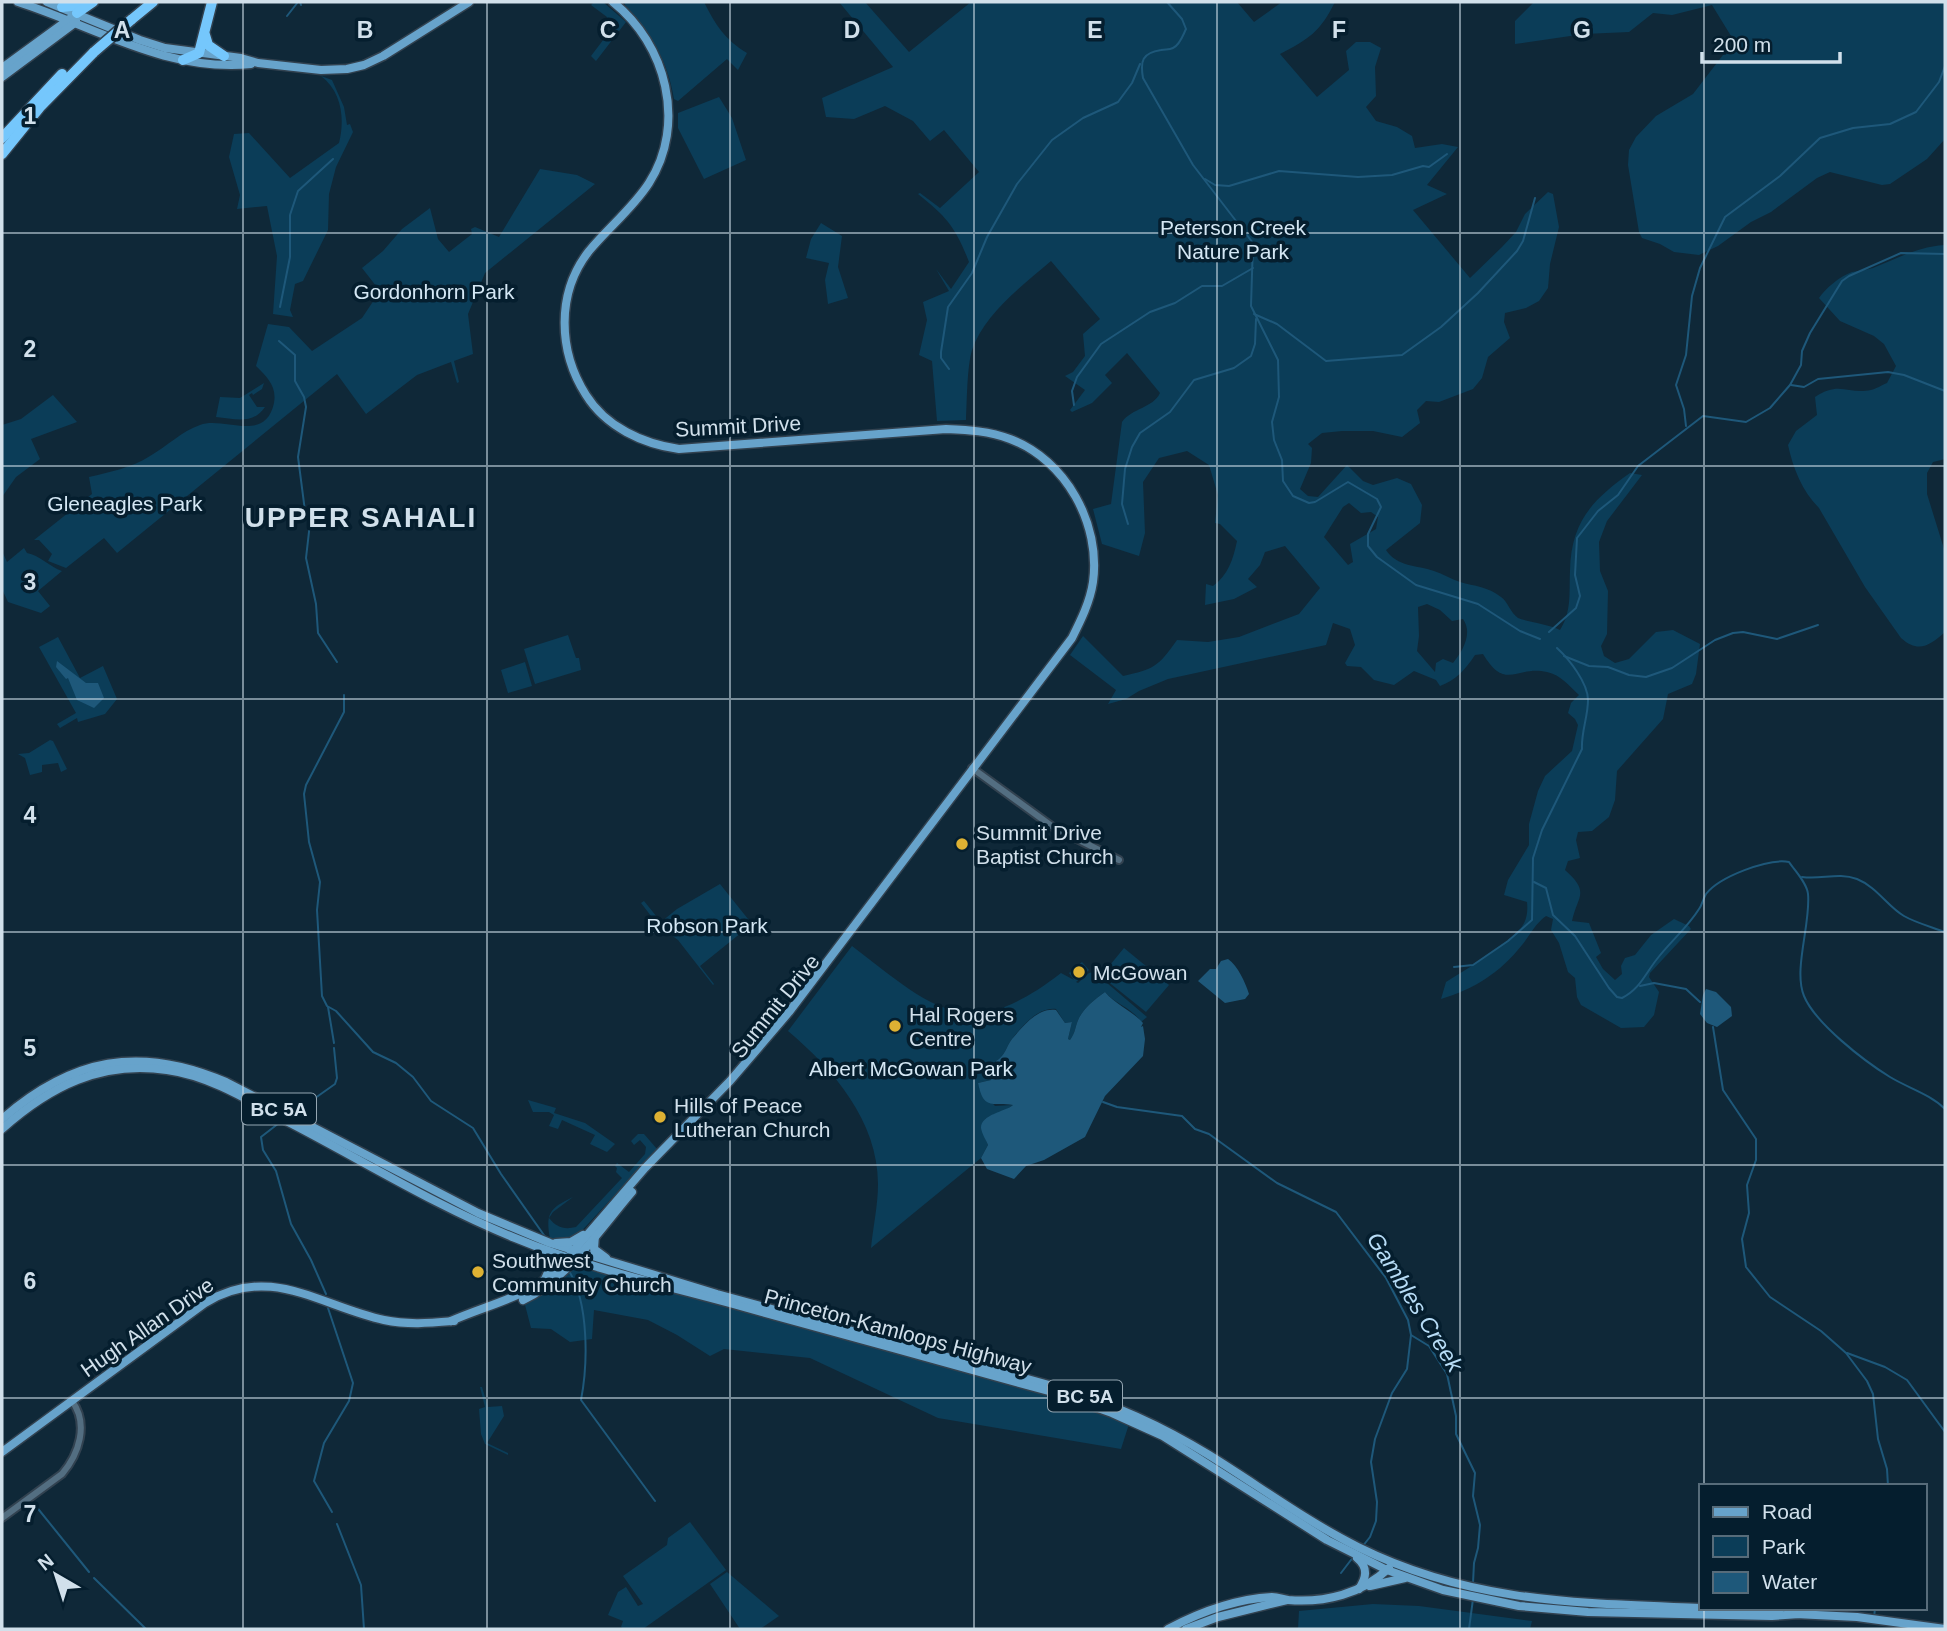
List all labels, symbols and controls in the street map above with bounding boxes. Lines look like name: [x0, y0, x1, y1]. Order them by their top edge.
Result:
text: A: [114, 17, 130, 43]
text: B: [357, 17, 373, 43]
text: C: [600, 17, 616, 43]
text: D: [844, 17, 860, 43]
text: E: [1087, 17, 1103, 43]
text: F: [1332, 17, 1346, 43]
text: G: [1573, 17, 1591, 43]
scale bar: [1702, 21, 1840, 65]
text: 200 m: [1713, 33, 1771, 56]
text: 1: [24, 103, 37, 129]
park label: Peterson Creek Nature Park: [1160, 216, 1306, 263]
park label: Gordonhorn Park: [353, 280, 515, 303]
text: 2: [24, 336, 36, 362]
street label: Summit Drive: [674, 411, 802, 441]
park label: Gleneagles Park: [47, 492, 203, 515]
district label: UPPER SAHALI: [245, 502, 477, 533]
text: 3: [24, 569, 36, 595]
text: 4: [24, 802, 37, 828]
place label: Summit Drive Baptist Church: [976, 821, 1114, 868]
marker: Summit Drive Baptist Church: [954, 836, 970, 852]
park label: Robson Park: [646, 914, 768, 937]
street label: Summit Drive: [726, 950, 824, 1062]
place label: McGowan: [1093, 961, 1188, 984]
marker: McGowan: [1071, 964, 1087, 980]
place label: Hal Rogers Centre: [909, 1003, 1014, 1050]
marker: Hal Rogers Centre: [887, 1018, 903, 1034]
text: 5: [24, 1035, 37, 1061]
park label: Albert McGowan Park: [809, 1057, 1014, 1080]
road number: BC 5A: [242, 1093, 316, 1124]
place label: Hills of Peace Lutheran Church: [674, 1094, 830, 1141]
marker: Hills of Peace Lutheran Church: [652, 1109, 668, 1125]
water label: Gambles Creek: [1362, 1227, 1469, 1378]
place label: Southwest Community Church: [492, 1249, 672, 1296]
marker: Southwest Community Church: [470, 1264, 486, 1280]
text: 6: [24, 1268, 36, 1294]
street label: Hugh Allan Drive: [76, 1273, 218, 1381]
street label: Princeton-Kamloops Highway: [762, 1284, 1034, 1378]
road number: BC 5A: [1048, 1380, 1122, 1412]
legend: [1699, 1484, 1926, 1610]
text: Road: [1762, 1500, 1812, 1523]
text: 7: [24, 1501, 36, 1527]
text: Park: [1762, 1535, 1806, 1558]
north arrow: [21, 1540, 91, 1610]
text: N: [34, 1550, 58, 1575]
text: Water: [1762, 1570, 1817, 1593]

